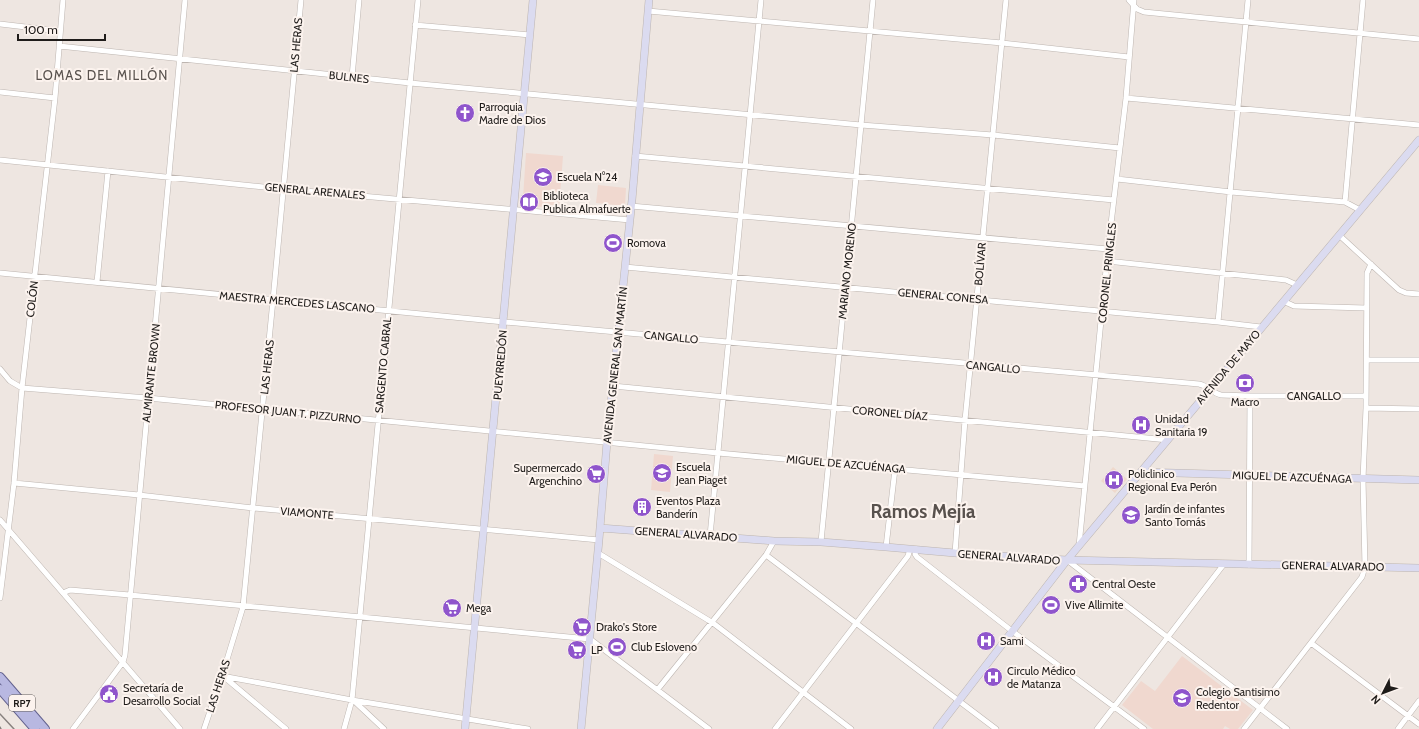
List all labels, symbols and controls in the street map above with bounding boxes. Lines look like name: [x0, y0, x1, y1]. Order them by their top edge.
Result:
scale bar: [18, 16, 105, 42]
street label: LAS HERAS: [287, 16, 305, 73]
text: 100 m: [24, 22, 58, 37]
district label: LOMAS DEL MILLÓN: [35, 67, 169, 83]
street label: BULNES: [328, 68, 370, 86]
place label: Parroquia Madre de Dios: [479, 100, 546, 127]
church icon: Parroquia Madre de Dios: [454, 102, 476, 124]
school or university icon: Escuela N°24: [532, 166, 554, 188]
place label: Escuela N°24: [557, 170, 618, 184]
street label: GENERAL ARENALES: [264, 180, 366, 202]
place label: Biblioteca Publica Almafuerte: [543, 189, 631, 216]
library icon: Biblioteca Publica Almafuerte: [518, 191, 540, 213]
street label: MARIANO MORENO: [835, 222, 859, 320]
street label: CORONEL PRINGLES: [1095, 222, 1119, 324]
sports icon: Romova: [602, 232, 624, 254]
place label: Romova: [627, 236, 666, 250]
street label: BOLÍVAR: [971, 242, 989, 286]
street label: COLÓN: [23, 280, 41, 318]
street label: GENERAL CONESA: [897, 285, 989, 307]
street label: AVENIDA GENERAL SAN MARTÍN: [600, 286, 630, 444]
street label: MAESTRA MERCEDES LASCANO: [219, 288, 376, 316]
street label: SARGENTO CABRAL: [372, 316, 394, 414]
street label: ALMIRANTE BROWN: [139, 323, 163, 423]
street label: AVENIDA DE MAYO: [1193, 327, 1263, 407]
street label: CANGALLO: [643, 328, 699, 346]
street label: PUEYRREDÓN: [490, 329, 510, 401]
street label: LAS HERAS: [257, 338, 277, 395]
street label: CANGALLO: [965, 358, 1021, 376]
bank icon: Macro: [1234, 372, 1256, 394]
street label: CANGALLO: [1287, 389, 1342, 403]
place label: Macro: [1231, 395, 1259, 409]
street label: PROFESOR JUAN T. PIZZURNO: [214, 397, 362, 427]
street label: CORONEL DÍAZ: [852, 403, 928, 423]
place label: Unidad Sanitaria 19: [1155, 412, 1208, 439]
hospital icon: Unidad Sanitaria 19: [1130, 414, 1152, 436]
street label: MIGUEL DE AZCUÉNAGA: [786, 452, 906, 476]
place label: Escuela Jean Piaget: [675, 460, 727, 487]
place label: Supermercado Argenchino: [514, 461, 582, 488]
school or university icon: Escuela Jean Piaget: [651, 462, 673, 484]
supermarket icon: Supermercado Argenchino: [585, 463, 607, 485]
place label: Policlinico Regional Eva Perón: [1128, 467, 1217, 494]
street label: MIGUEL DE AZCUÉNAGA: [1232, 468, 1352, 486]
hospital icon: Policlinico Regional Eva Perón: [1103, 469, 1125, 491]
place label: Eventos Plaza Banderín: [656, 494, 721, 521]
building icon: Eventos Plaza Banderín: [631, 496, 653, 518]
district label: Ramos Mejía: [871, 500, 976, 523]
place label: Jardín de infantes Santo Tomás: [1144, 502, 1225, 529]
street label: VIAMONTE: [280, 504, 334, 522]
school or university icon: Jardín de infantes Santo Tomás: [1120, 504, 1142, 526]
street label: GENERAL ALVARADO: [634, 523, 738, 545]
street label: GENERAL ALVARADO: [957, 546, 1061, 568]
street label: GENERAL ALVARADO: [1282, 558, 1385, 574]
pharmacy icon: Central Oeste: [1067, 573, 1089, 595]
place label: Central Oeste: [1092, 577, 1156, 591]
sports icon: Vive Allimite: [1040, 594, 1062, 616]
supermarket icon: Mega: [441, 597, 463, 619]
place label: Vive Allimite: [1065, 598, 1124, 612]
place label: Mega: [466, 601, 492, 615]
supermarket icon: Drako's Store: [571, 616, 593, 638]
place label: Drako's Store: [596, 620, 657, 634]
hospital icon: Sami: [975, 630, 997, 652]
place label: Sami: [1000, 634, 1024, 648]
sports icon: Club Esloveno: [606, 636, 628, 658]
supermarket icon: LP: [566, 639, 588, 661]
place label: Club Esloveno: [631, 640, 697, 654]
place label: LP: [591, 643, 604, 657]
street label: LAS HERAS: [203, 657, 233, 714]
place label: Circulo Médico de Matanza: [1007, 664, 1075, 691]
hospital icon: Circulo Médico de Matanza: [982, 666, 1004, 688]
north arrow: [1363, 673, 1403, 713]
place label: Secretaría de Desarrollo Social: [123, 681, 201, 708]
public building icon: Secretaría de Desarrollo Social: [98, 683, 120, 705]
place label: Colegio Santisimo Redentor: [1196, 685, 1280, 712]
school or university icon: Colegio Santisimo Redentor: [1171, 687, 1193, 709]
text: N: [1368, 692, 1383, 707]
road number: RP7: [9, 695, 35, 711]

